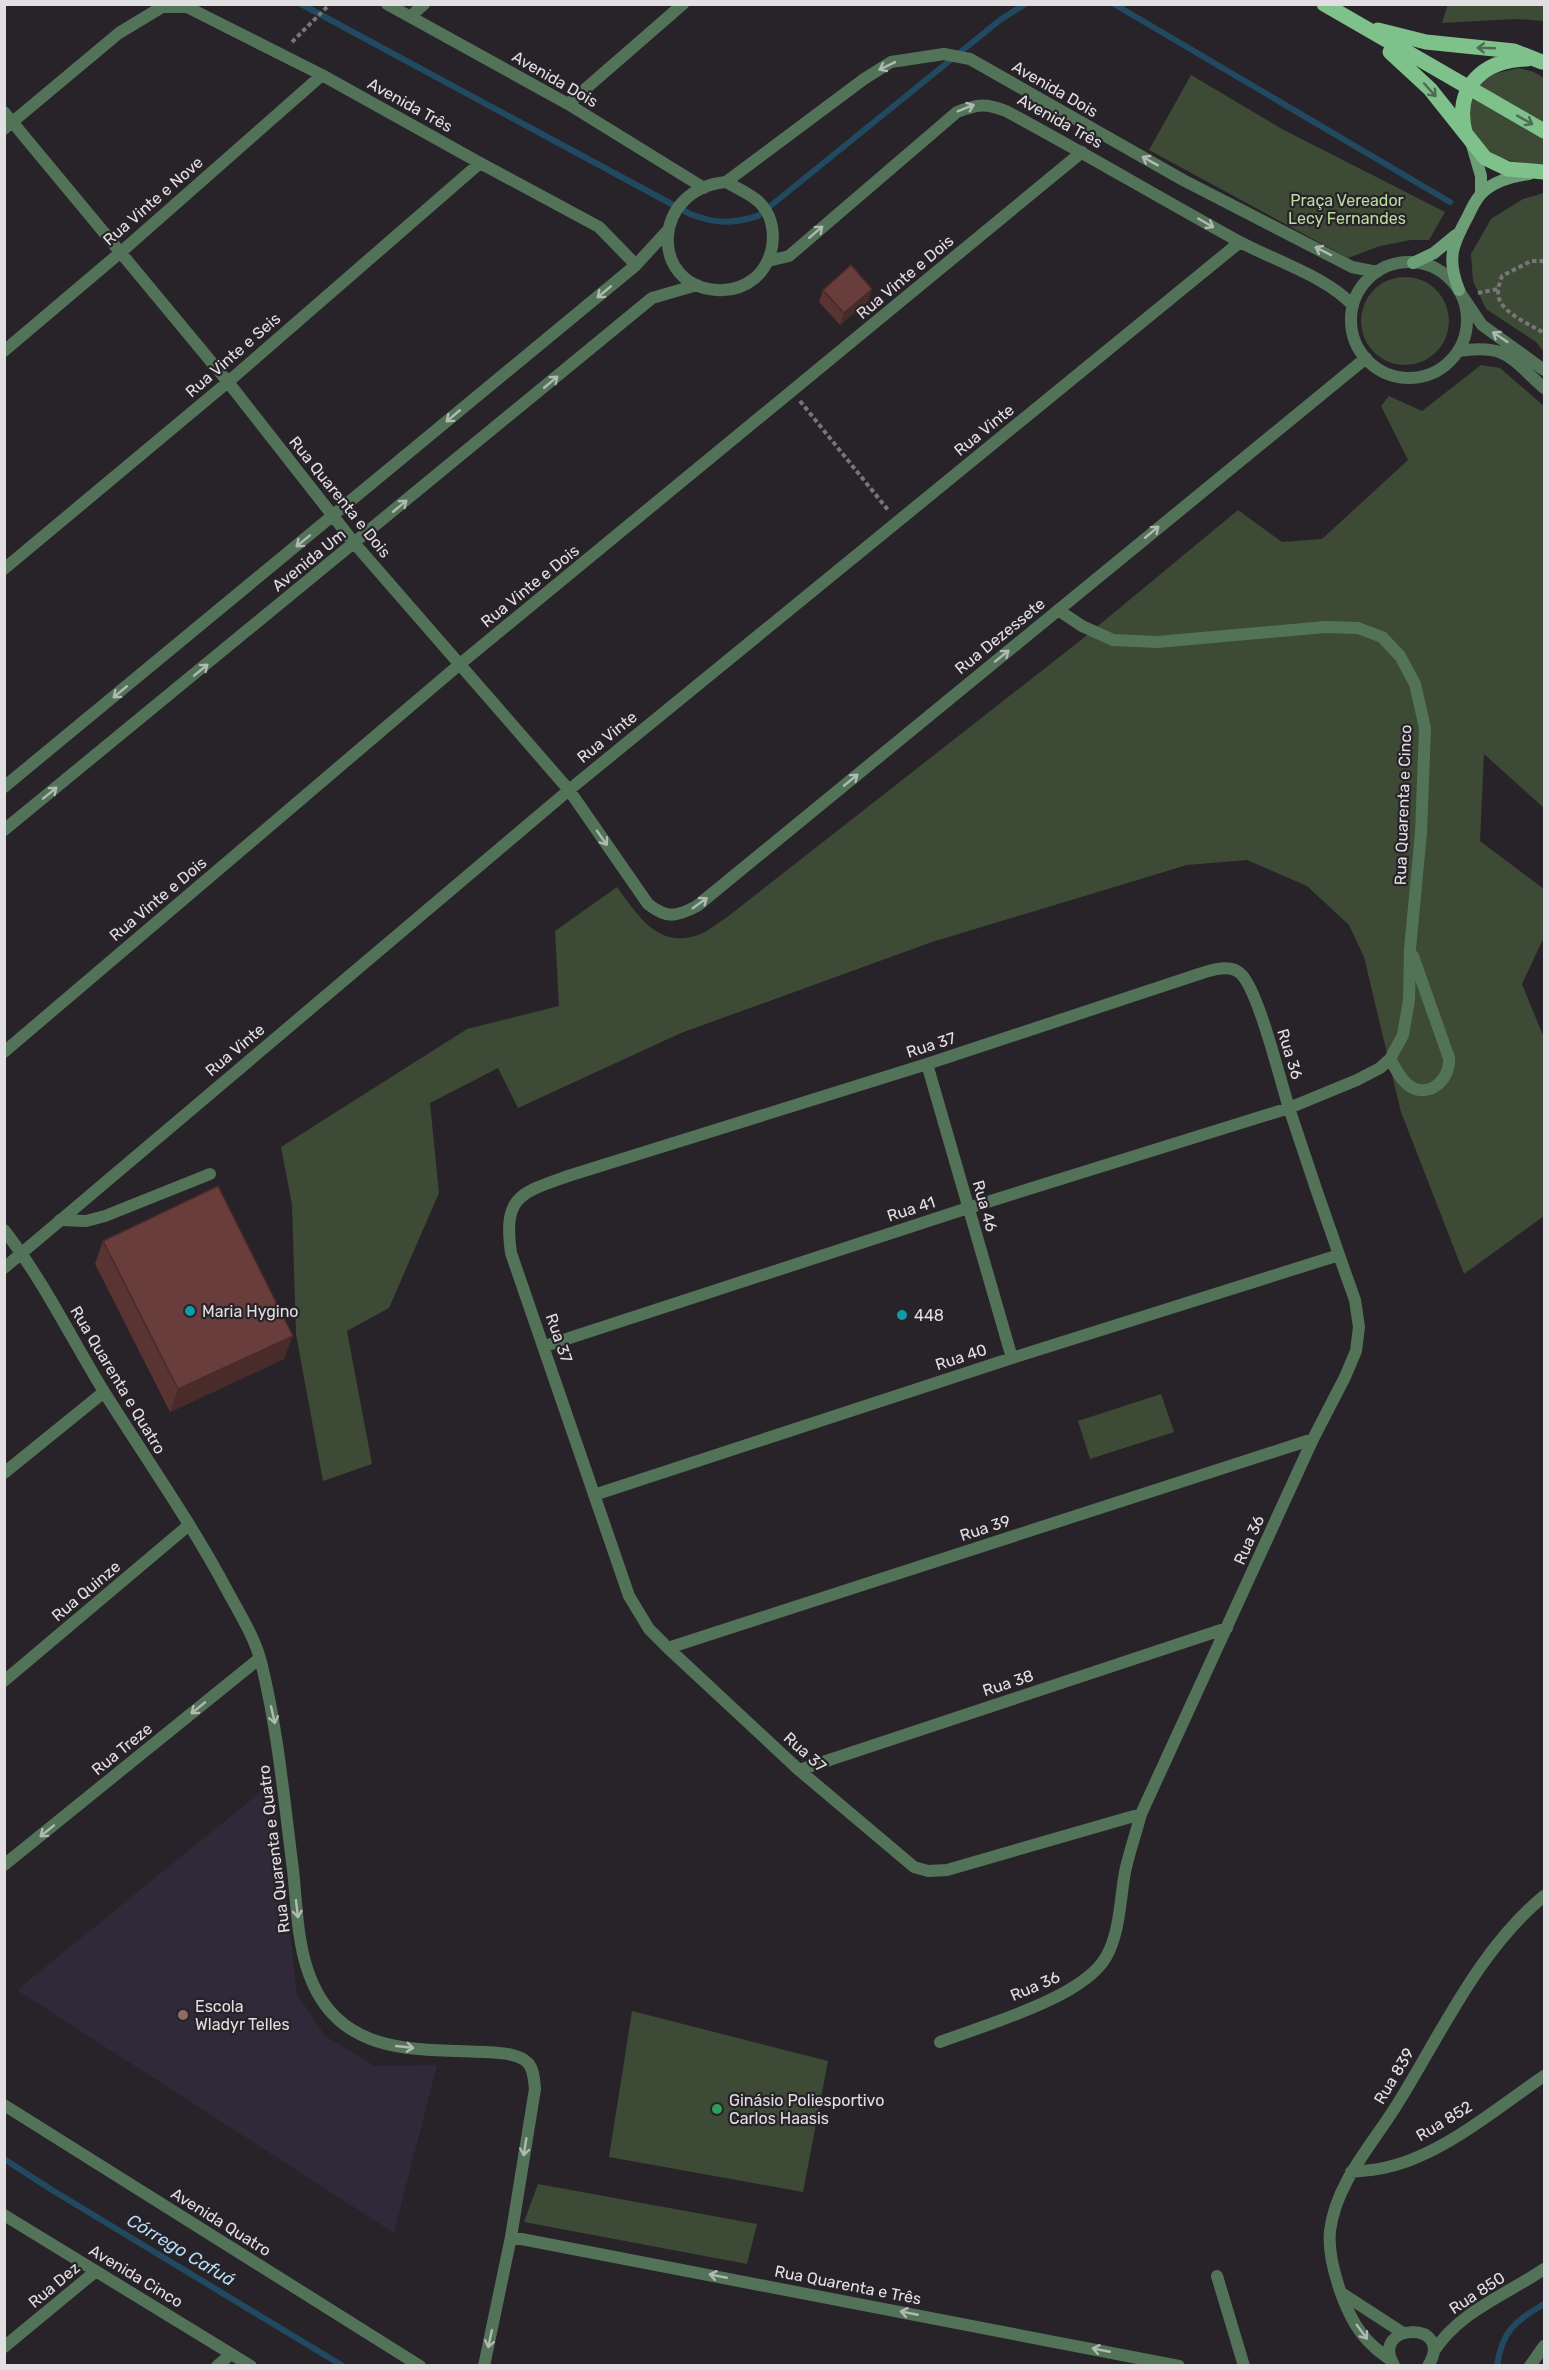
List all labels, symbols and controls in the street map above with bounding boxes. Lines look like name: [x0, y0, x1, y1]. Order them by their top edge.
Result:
one-way arrow: [1477, 42, 1497, 54]
street label: Avenida Dois: [509, 47, 601, 111]
street label: Avenida Dois: [1009, 57, 1101, 121]
one-way arrow: [878, 60, 896, 72]
street label: Avenida Três: [364, 74, 456, 136]
one-way arrow: [1423, 82, 1437, 97]
street label: Avenida Três: [1014, 90, 1106, 152]
one-way arrow: [957, 102, 975, 113]
one-way arrow: [1516, 114, 1533, 126]
street label: Rua Vinte e Nove: [99, 153, 207, 249]
one-way arrow: [1142, 155, 1159, 167]
park label: Praça Vereador Lecy Fernandes: [1288, 191, 1406, 228]
one-way arrow: [1197, 217, 1214, 229]
one-way arrow: [808, 225, 823, 239]
street label: Rua Vinte e Dois: [853, 231, 957, 323]
one-way arrow: [1314, 245, 1332, 257]
one-way arrow: [596, 285, 612, 298]
street label: Rua Vinte e Seis: [182, 309, 284, 401]
one-way arrow: [1492, 331, 1508, 343]
one-way arrow: [542, 376, 558, 389]
street label: Rua Vinte: [950, 400, 1018, 460]
one-way arrow: [446, 410, 462, 423]
street label: Rua Quarenta e Dois: [285, 432, 395, 562]
one-way arrow: [392, 500, 408, 513]
street label: Avenida Um: [268, 525, 350, 595]
one-way arrow: [1144, 526, 1160, 539]
one-way arrow: [296, 534, 311, 548]
street label: Rua Vinte e Dois: [477, 541, 583, 631]
street label: Rua Dezessete: [951, 594, 1049, 678]
one-way arrow: [993, 650, 1009, 663]
one-way arrow: [193, 663, 208, 677]
one-way arrow: [113, 685, 129, 698]
street label: Rua Vinte: [573, 707, 641, 767]
street label: Rua Quarenta e Cinco: [1391, 724, 1415, 886]
one-way arrow: [843, 773, 858, 787]
one-way arrow: [42, 787, 58, 800]
one-way arrow: [596, 830, 608, 846]
street label: Rua Vinte e Dois: [106, 853, 210, 945]
one-way arrow: [691, 897, 707, 909]
street label: Rua Vinte: [201, 1020, 269, 1080]
street label: Rua 36: [1273, 1026, 1307, 1082]
street label: Rua 37: [904, 1028, 958, 1062]
street label: Rua 46: [969, 1178, 1001, 1234]
street label: Rua 41: [885, 1192, 937, 1226]
place label: Maria Hygino: [202, 1302, 299, 1321]
street label: Rua Quarenta e Quatro: [66, 1303, 170, 1457]
marker: Maria Hygino: [183, 1304, 197, 1318]
place label: 448: [914, 1306, 944, 1325]
marker: 448: [895, 1308, 909, 1322]
street label: Rua 37: [542, 1311, 576, 1365]
street label: Rua 40: [933, 1340, 989, 1374]
street label: Rua 39: [957, 1511, 1013, 1545]
street label: Rua 36: [1230, 1512, 1268, 1568]
street label: Rua Quinze: [48, 1557, 124, 1625]
street label: Rua 38: [980, 1666, 1036, 1700]
one-way arrow: [190, 1702, 206, 1715]
one-way arrow: [268, 1705, 279, 1725]
street label: Rua Treze: [88, 1719, 156, 1779]
street label: Rua 37: [780, 1728, 830, 1776]
street label: Rua Quarenta e Quatro: [254, 1764, 294, 1934]
one-way arrow: [39, 1825, 55, 1838]
one-way arrow: [292, 1898, 303, 1918]
street label: Rua 36: [1007, 1967, 1063, 2005]
place label: Escola Wladyr Telles: [195, 1997, 290, 2034]
marker: Escola Wladyr Telles: [176, 2008, 190, 2022]
one-way arrow: [395, 2041, 414, 2052]
street label: Rua 839: [1370, 2044, 1418, 2108]
place label: Ginásio Poliesportivo Carlos Haasis: [729, 2091, 884, 2128]
street label: Rua 852: [1413, 2097, 1475, 2145]
marker: Ginásio Poliesportivo Carlos Haasis: [710, 2102, 724, 2116]
one-way arrow: [520, 2137, 531, 2156]
street label: Avenida Quatro: [168, 2184, 274, 2260]
water label: Córrego Cafuá: [123, 2209, 239, 2291]
street label: Avenida Cinco: [86, 2241, 186, 2311]
street label: Rua Dez: [25, 2258, 83, 2312]
street label: Rua Quarenta e Três: [773, 2261, 923, 2309]
street label: Rua 850: [1446, 2268, 1508, 2318]
one-way arrow: [708, 2270, 728, 2281]
one-way arrow: [900, 2307, 919, 2318]
one-way arrow: [1355, 2324, 1368, 2340]
one-way arrow: [483, 2329, 495, 2348]
one-way arrow: [1091, 2344, 1111, 2355]

